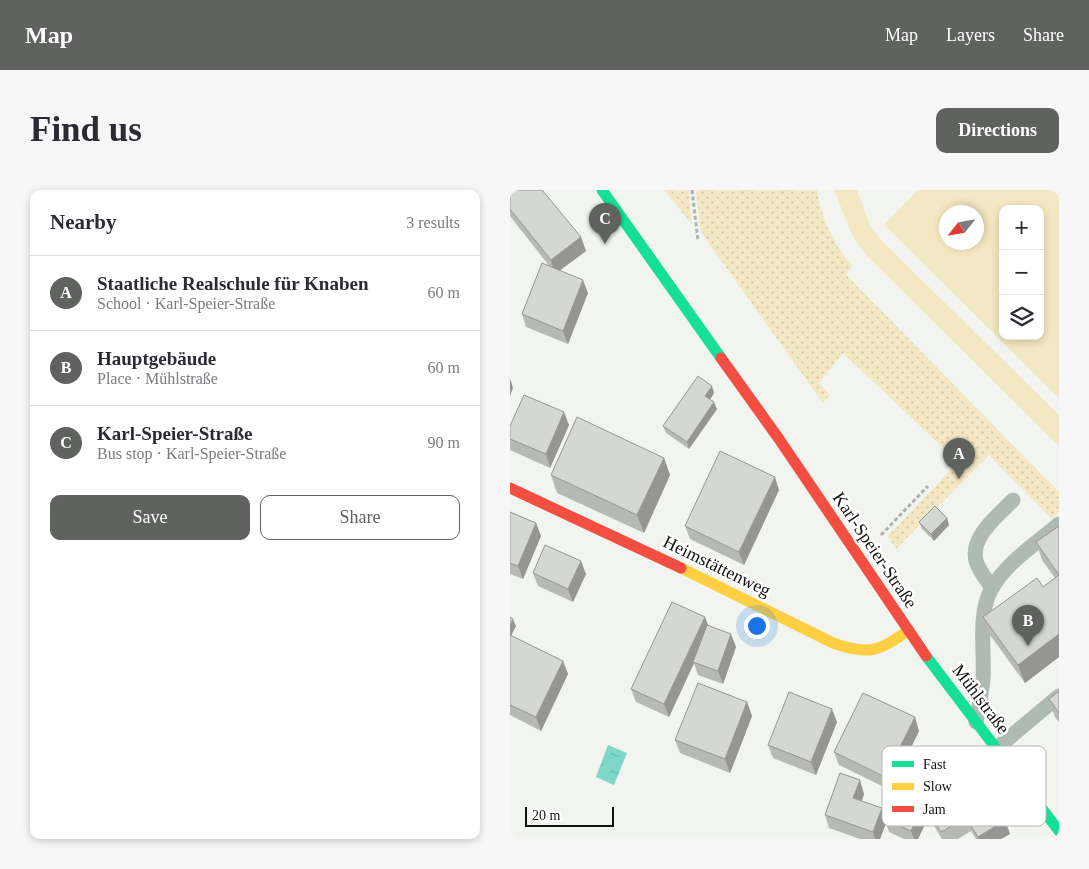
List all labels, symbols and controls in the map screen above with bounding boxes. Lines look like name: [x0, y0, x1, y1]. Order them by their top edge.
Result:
text: Map: [25, 22, 73, 48]
text: Map: [885, 25, 918, 45]
text: Layers: [946, 25, 995, 45]
text: Share: [1023, 25, 1064, 45]
button: Directions: [936, 108, 1059, 153]
text: Find us: [30, 110, 142, 149]
pin: C: [589, 203, 621, 244]
north arrow: [939, 205, 984, 250]
map controls: [999, 205, 1044, 340]
button: +: [999, 205, 1044, 250]
text: Nearby: [50, 210, 117, 234]
text: 3 results: [406, 214, 460, 231]
button: −: [999, 250, 1044, 295]
text: Staatliche Realschule für Knaben: [97, 273, 368, 294]
text: A: [60, 284, 72, 301]
text: 60 m: [428, 284, 460, 301]
text: School · Karl-Speier-Straße: [97, 295, 275, 312]
button: layers: [999, 295, 1044, 340]
text: Hauptgebäude: [97, 348, 216, 369]
text: B: [61, 359, 71, 376]
text: 60 m: [428, 359, 460, 376]
text: Place · Mühlstraße: [97, 370, 218, 387]
text: Karl-Speier-Straße: [97, 423, 252, 444]
text: C: [60, 434, 72, 451]
text: 90 m: [428, 434, 460, 451]
pin: A: [943, 438, 975, 479]
text: Bus stop · Karl-Speier-Straße: [97, 445, 286, 462]
street label: Karl-Speier-Straße: [829, 488, 921, 612]
button: Save: [50, 495, 250, 540]
button: Share: [260, 495, 460, 540]
street label: Heimstättenweg: [660, 531, 774, 601]
pin: B: [1012, 605, 1044, 646]
your location: [744, 613, 770, 639]
street label: Mühlstraße: [948, 660, 1014, 738]
legend: [882, 746, 1046, 826]
text: Fast: [923, 757, 946, 772]
text: Slow: [923, 779, 953, 794]
text: Jam: [923, 802, 946, 817]
scale bar: [525, 804, 614, 827]
text: 20 m: [532, 808, 560, 823]

